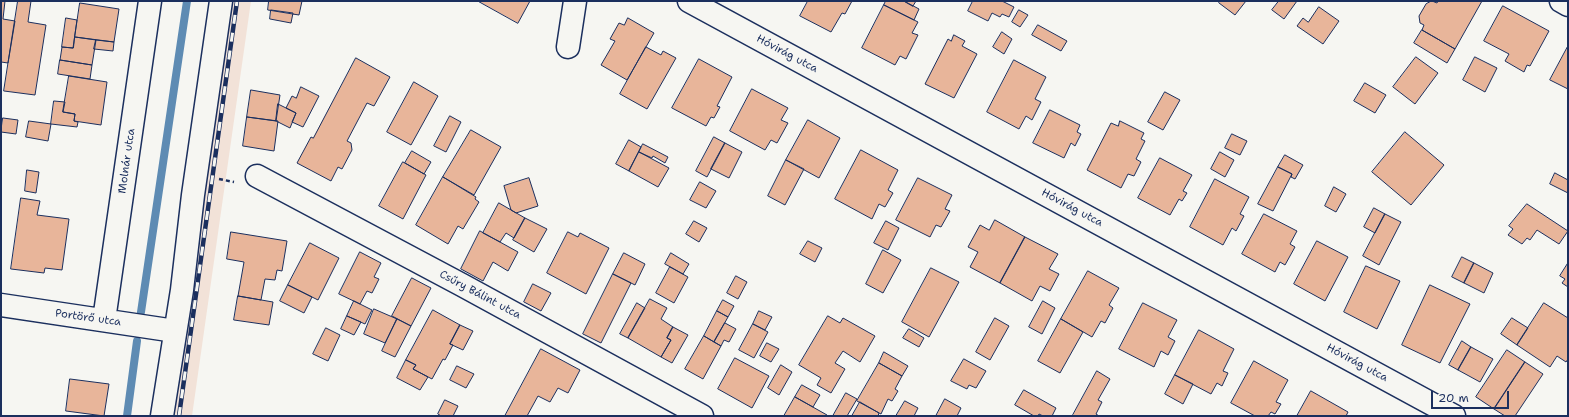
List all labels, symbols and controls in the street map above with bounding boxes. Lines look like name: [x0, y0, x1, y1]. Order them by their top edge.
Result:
street label: Hóvirág utca: [754, 32, 820, 76]
street label: Molnár utca: [116, 128, 138, 194]
street label: Hóvirág utca: [1039, 186, 1105, 230]
street label: Csűry Bálint utca: [437, 268, 523, 322]
street label: Portörő utca: [54, 307, 122, 329]
street label: Hóvirág utca: [1324, 341, 1390, 385]
scale bar: [1433, 383, 1511, 409]
text: 20 m: [1438, 390, 1469, 406]

